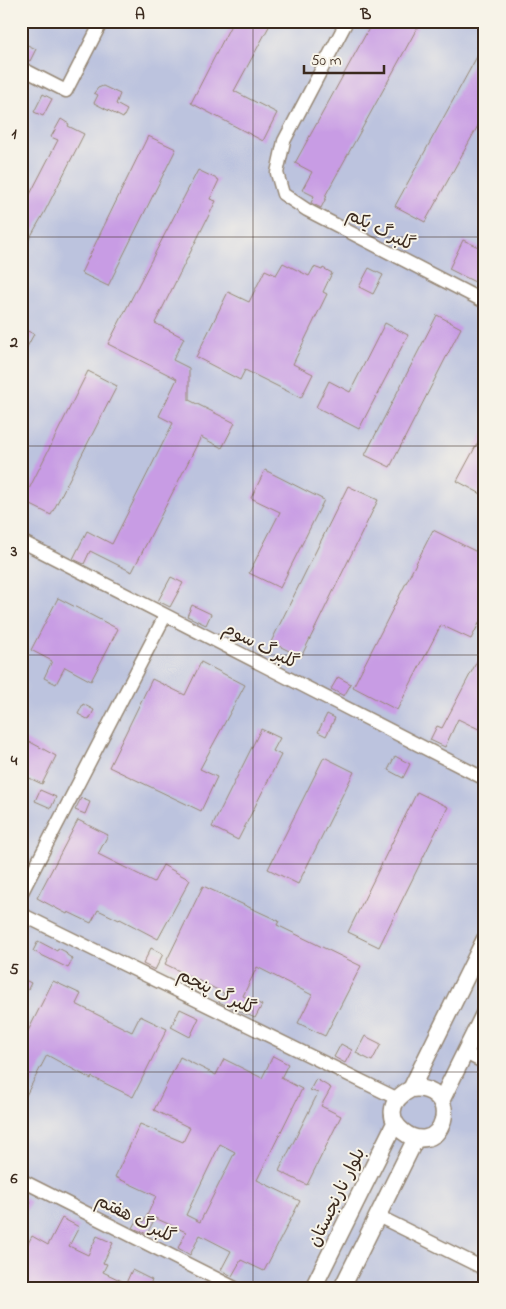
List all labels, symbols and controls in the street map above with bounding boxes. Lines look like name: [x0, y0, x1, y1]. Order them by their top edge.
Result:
text: A: [135, 3, 145, 27]
text: B: [360, 3, 372, 27]
scale bar: [304, 42, 384, 74]
text: 50 m: [311, 50, 342, 72]
text: 1: [11, 122, 17, 146]
street label: گلبرگ یکم: [341, 203, 419, 259]
text: 2: [9, 331, 18, 355]
text: 3: [10, 540, 18, 564]
street label: گلبرگ سوم: [218, 617, 303, 677]
text: 4: [10, 749, 18, 773]
text: 5: [9, 958, 19, 982]
street label: گلبرگ پنجم: [173, 963, 260, 1023]
street label: بلوار نارنجستان: [303, 1144, 373, 1252]
text: 6: [9, 1167, 18, 1191]
street label: گلبرگ هفتم: [91, 1189, 180, 1251]

